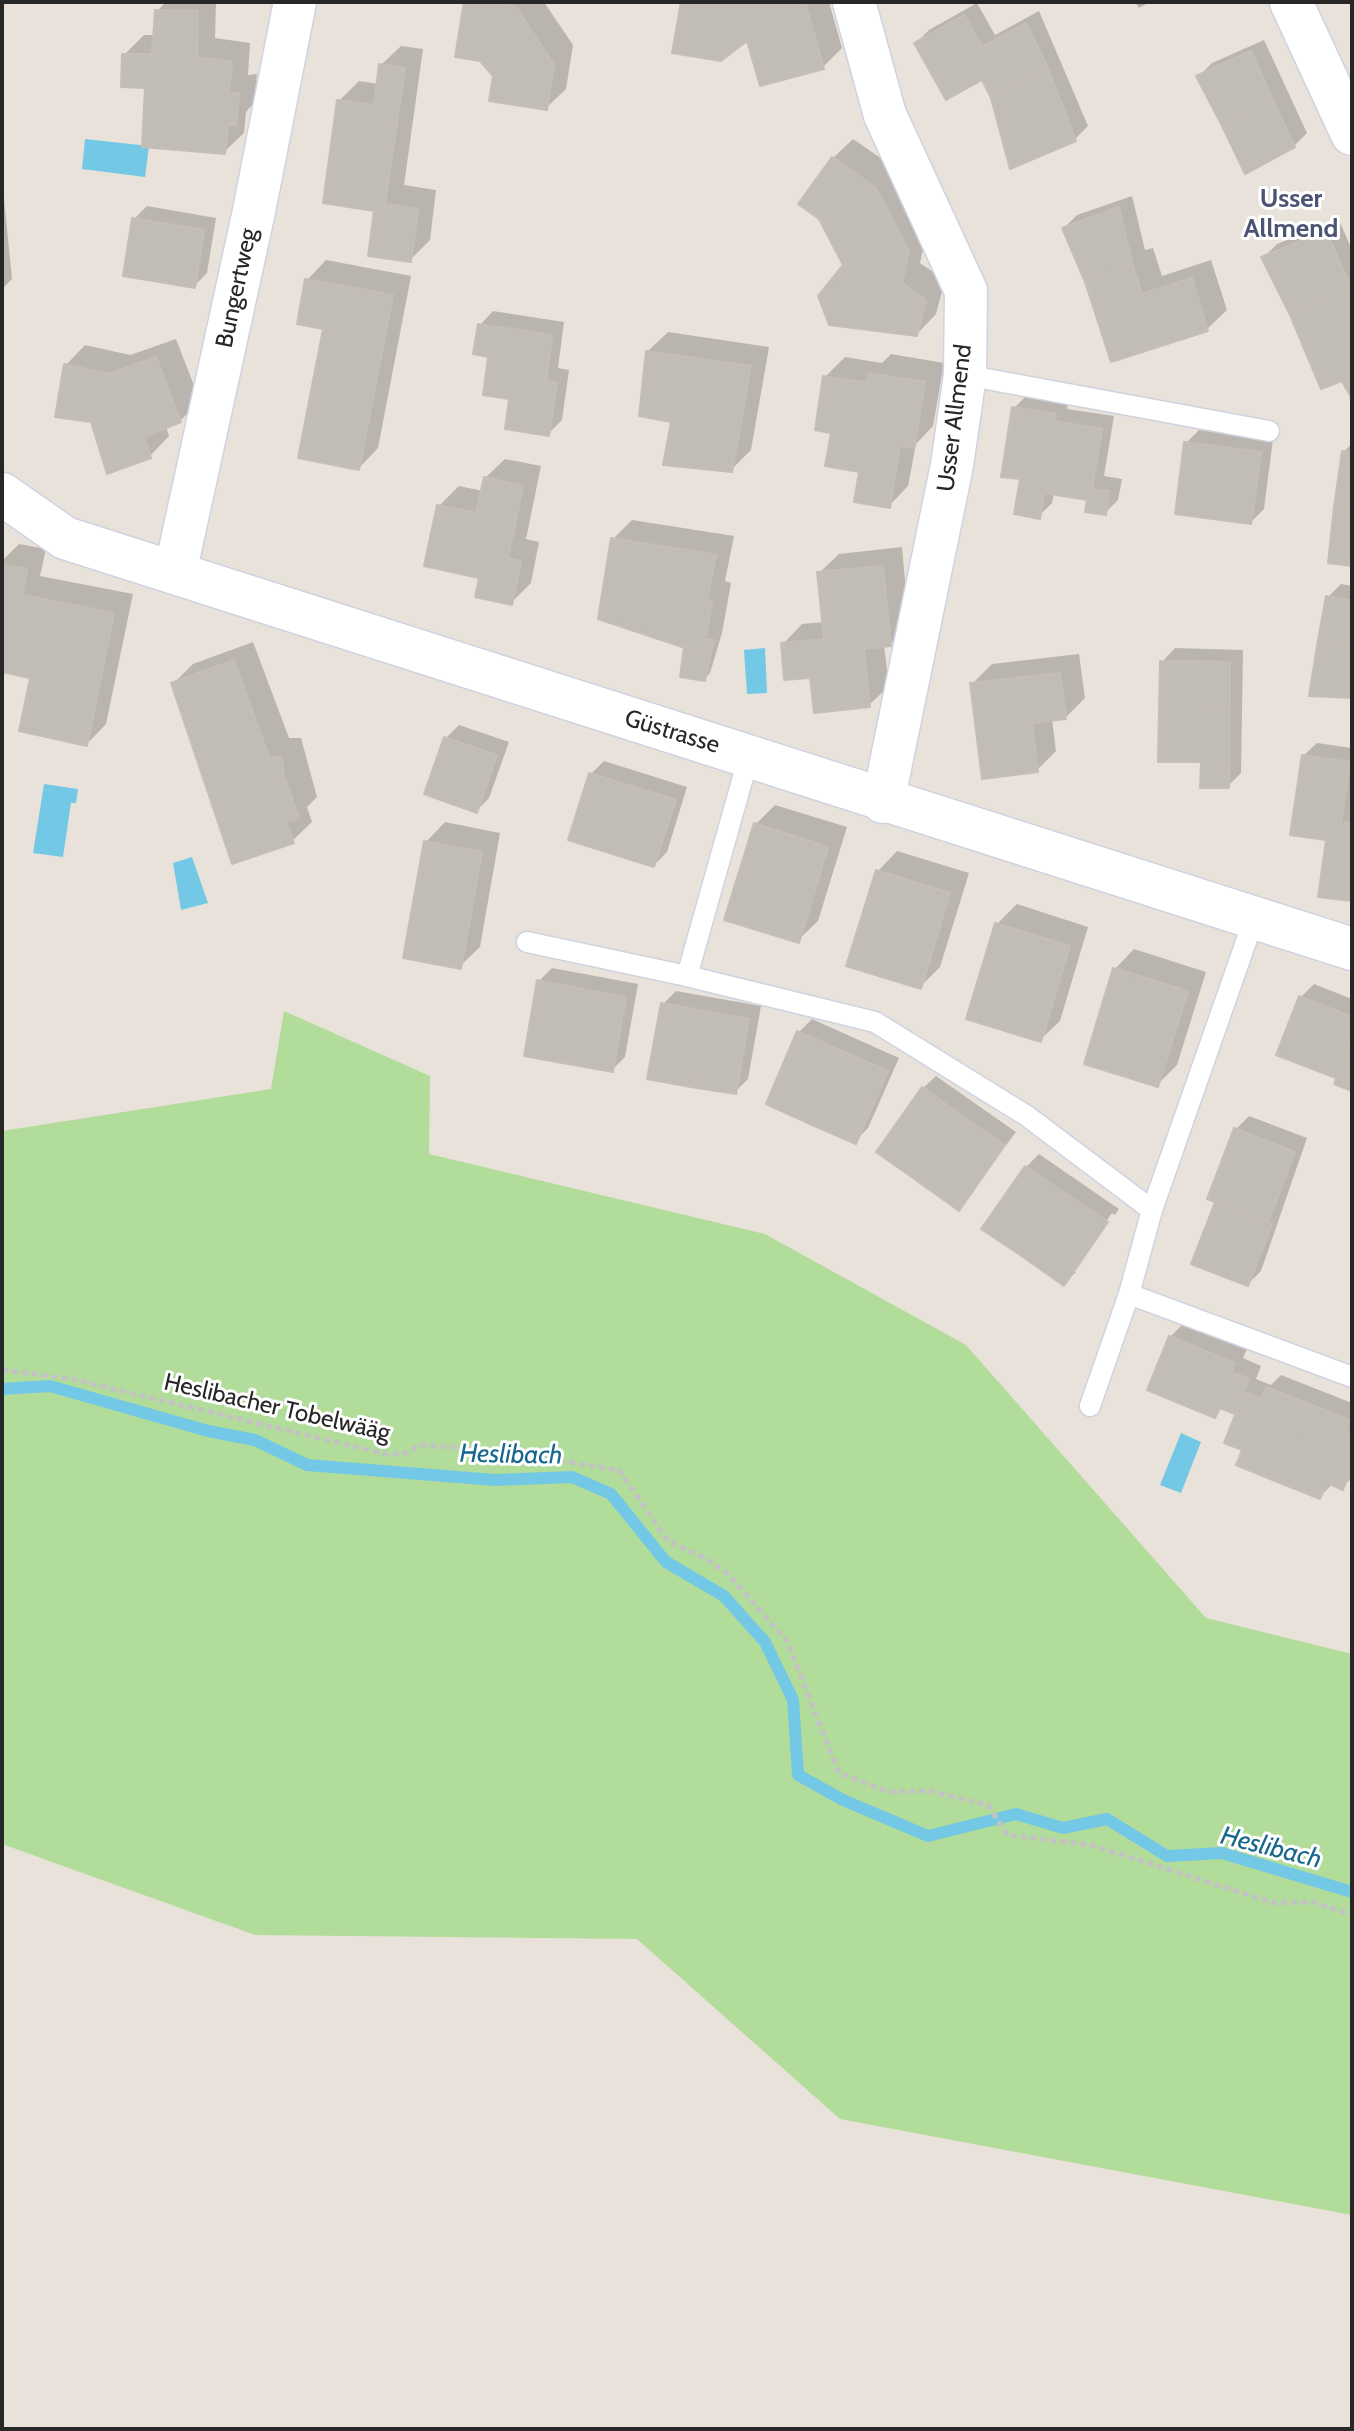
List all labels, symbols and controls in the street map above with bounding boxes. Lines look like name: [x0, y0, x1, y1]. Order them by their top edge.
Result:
district label: Usser Allmend: [1244, 183, 1338, 244]
street label: Bungertweg: [210, 226, 264, 350]
street label: Usser Allmend: [932, 343, 978, 493]
street label: Güstrasse: [621, 704, 723, 760]
street label: Heslibacher Tobelwääg: [161, 1368, 393, 1448]
water label: Heslibach: [459, 1439, 563, 1471]
water label: Heslibach: [1217, 1820, 1325, 1876]

